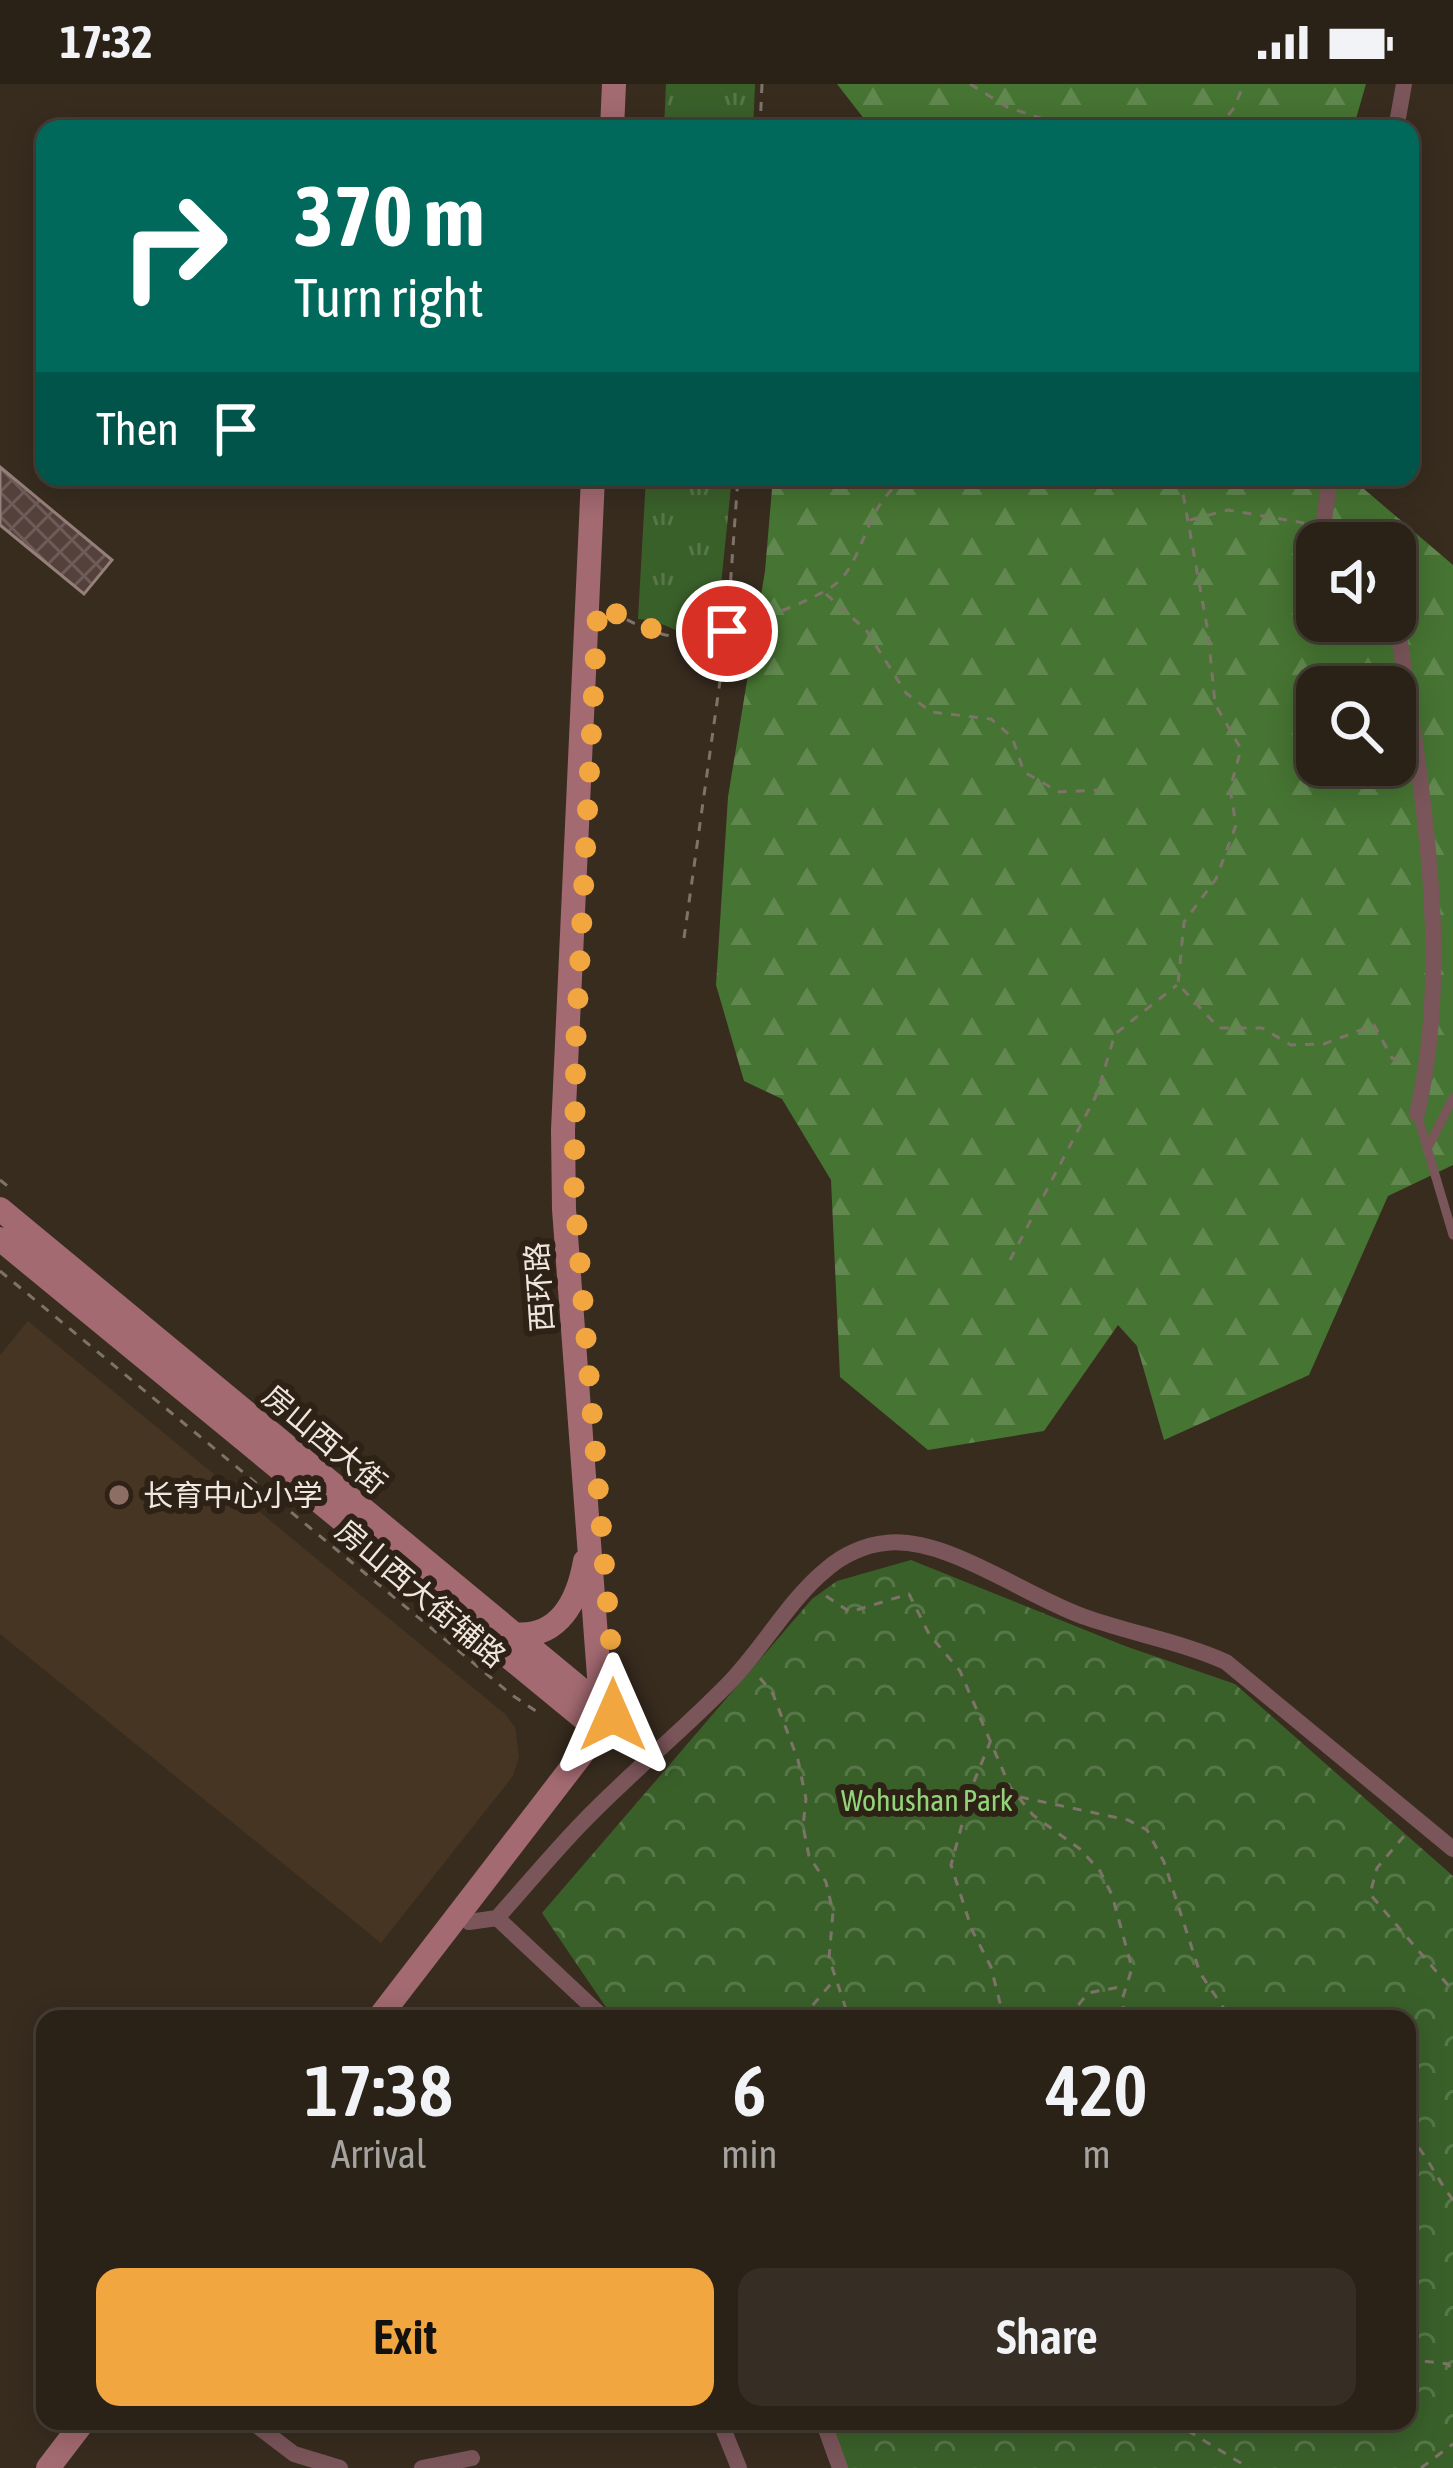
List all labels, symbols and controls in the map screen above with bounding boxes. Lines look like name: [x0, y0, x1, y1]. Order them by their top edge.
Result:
text: 17:32: [60, 16, 153, 68]
icon: right: [96, 168, 252, 324]
text: 370 m: [294, 168, 484, 264]
text: Turn right: [294, 267, 484, 328]
icon: arrive: [203, 396, 269, 462]
text: Then: [96, 403, 179, 455]
map controls: [1296, 522, 1416, 786]
button: sound: [1296, 522, 1416, 642]
pin: [676, 580, 778, 682]
icon: arrive: [694, 598, 760, 664]
button: search: [1296, 666, 1416, 786]
street label: 西环路: [519, 1241, 559, 1333]
street label: 房山西大街: [257, 1378, 393, 1500]
place label: 长育中心小学: [143, 1478, 323, 1512]
marker: 长育中心小学: [106, 1482, 132, 1508]
street label: 房山西大街辅路: [330, 1512, 512, 1674]
position arrow: [550, 1652, 676, 1778]
park label: Wohushan Park: [841, 1783, 1013, 1817]
text: 17:38: [305, 2049, 453, 2131]
text: 6: [732, 2049, 766, 2131]
text: 420: [1046, 2049, 1147, 2131]
text: Arrival: [331, 2132, 426, 2176]
text: min: [721, 2132, 777, 2176]
text: m: [1083, 2132, 1111, 2176]
button: Exit: [96, 2268, 714, 2406]
button: Share: [738, 2268, 1356, 2406]

